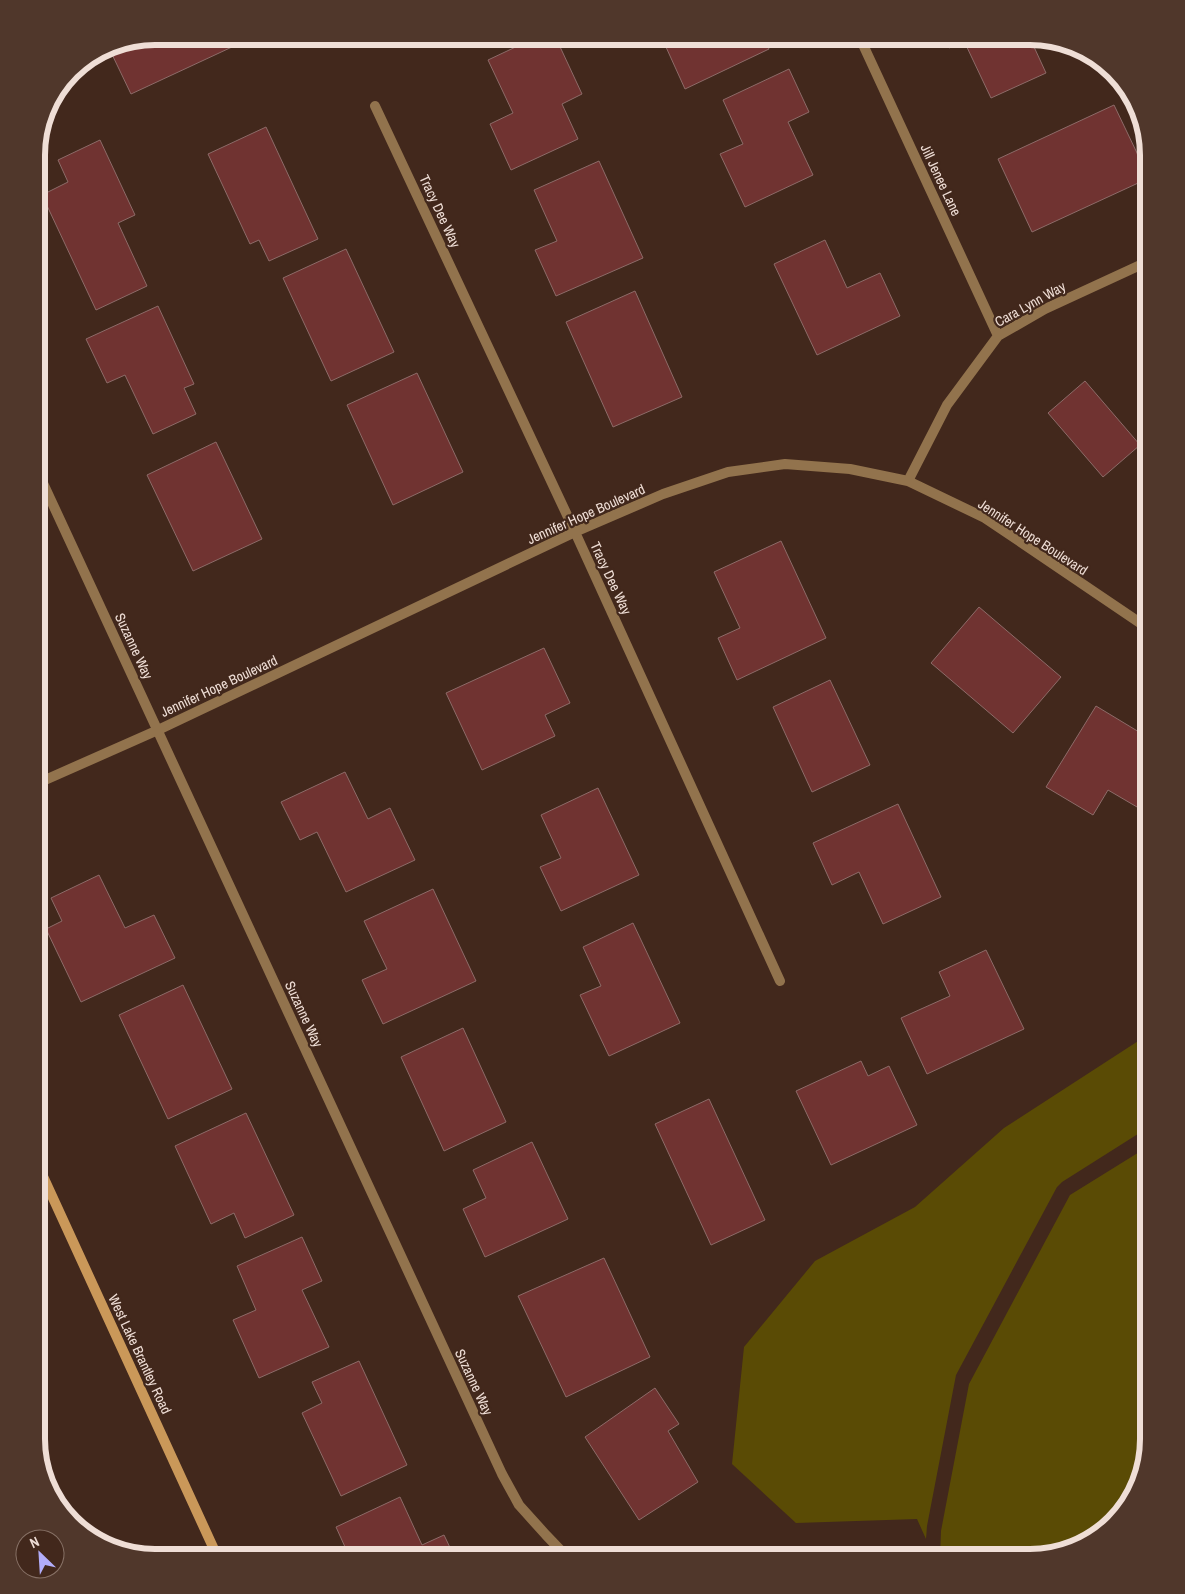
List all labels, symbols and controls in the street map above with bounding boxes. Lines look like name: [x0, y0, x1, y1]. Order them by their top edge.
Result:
street label: Jill Jenee Lane: [917, 141, 965, 219]
street label: Tracy Dee Way: [415, 172, 465, 251]
street label: Cara Lynn Way: [991, 277, 1069, 331]
street label: Jennifer Hope Boulevard: [524, 480, 648, 548]
street label: Jennifer Hope Boulevard: [975, 495, 1091, 579]
street label: Tracy Dee Way: [586, 539, 636, 618]
street label: Suzanne Way: [111, 610, 157, 682]
street label: Jennifer Hope Boulevard: [158, 651, 280, 721]
street label: Suzanne Way: [281, 978, 327, 1050]
street label: West Lake Brantley Road: [104, 1291, 176, 1417]
street label: Suzanne Way: [451, 1346, 497, 1418]
north arrow: [15, 1529, 65, 1579]
text: N: [27, 1532, 42, 1552]

